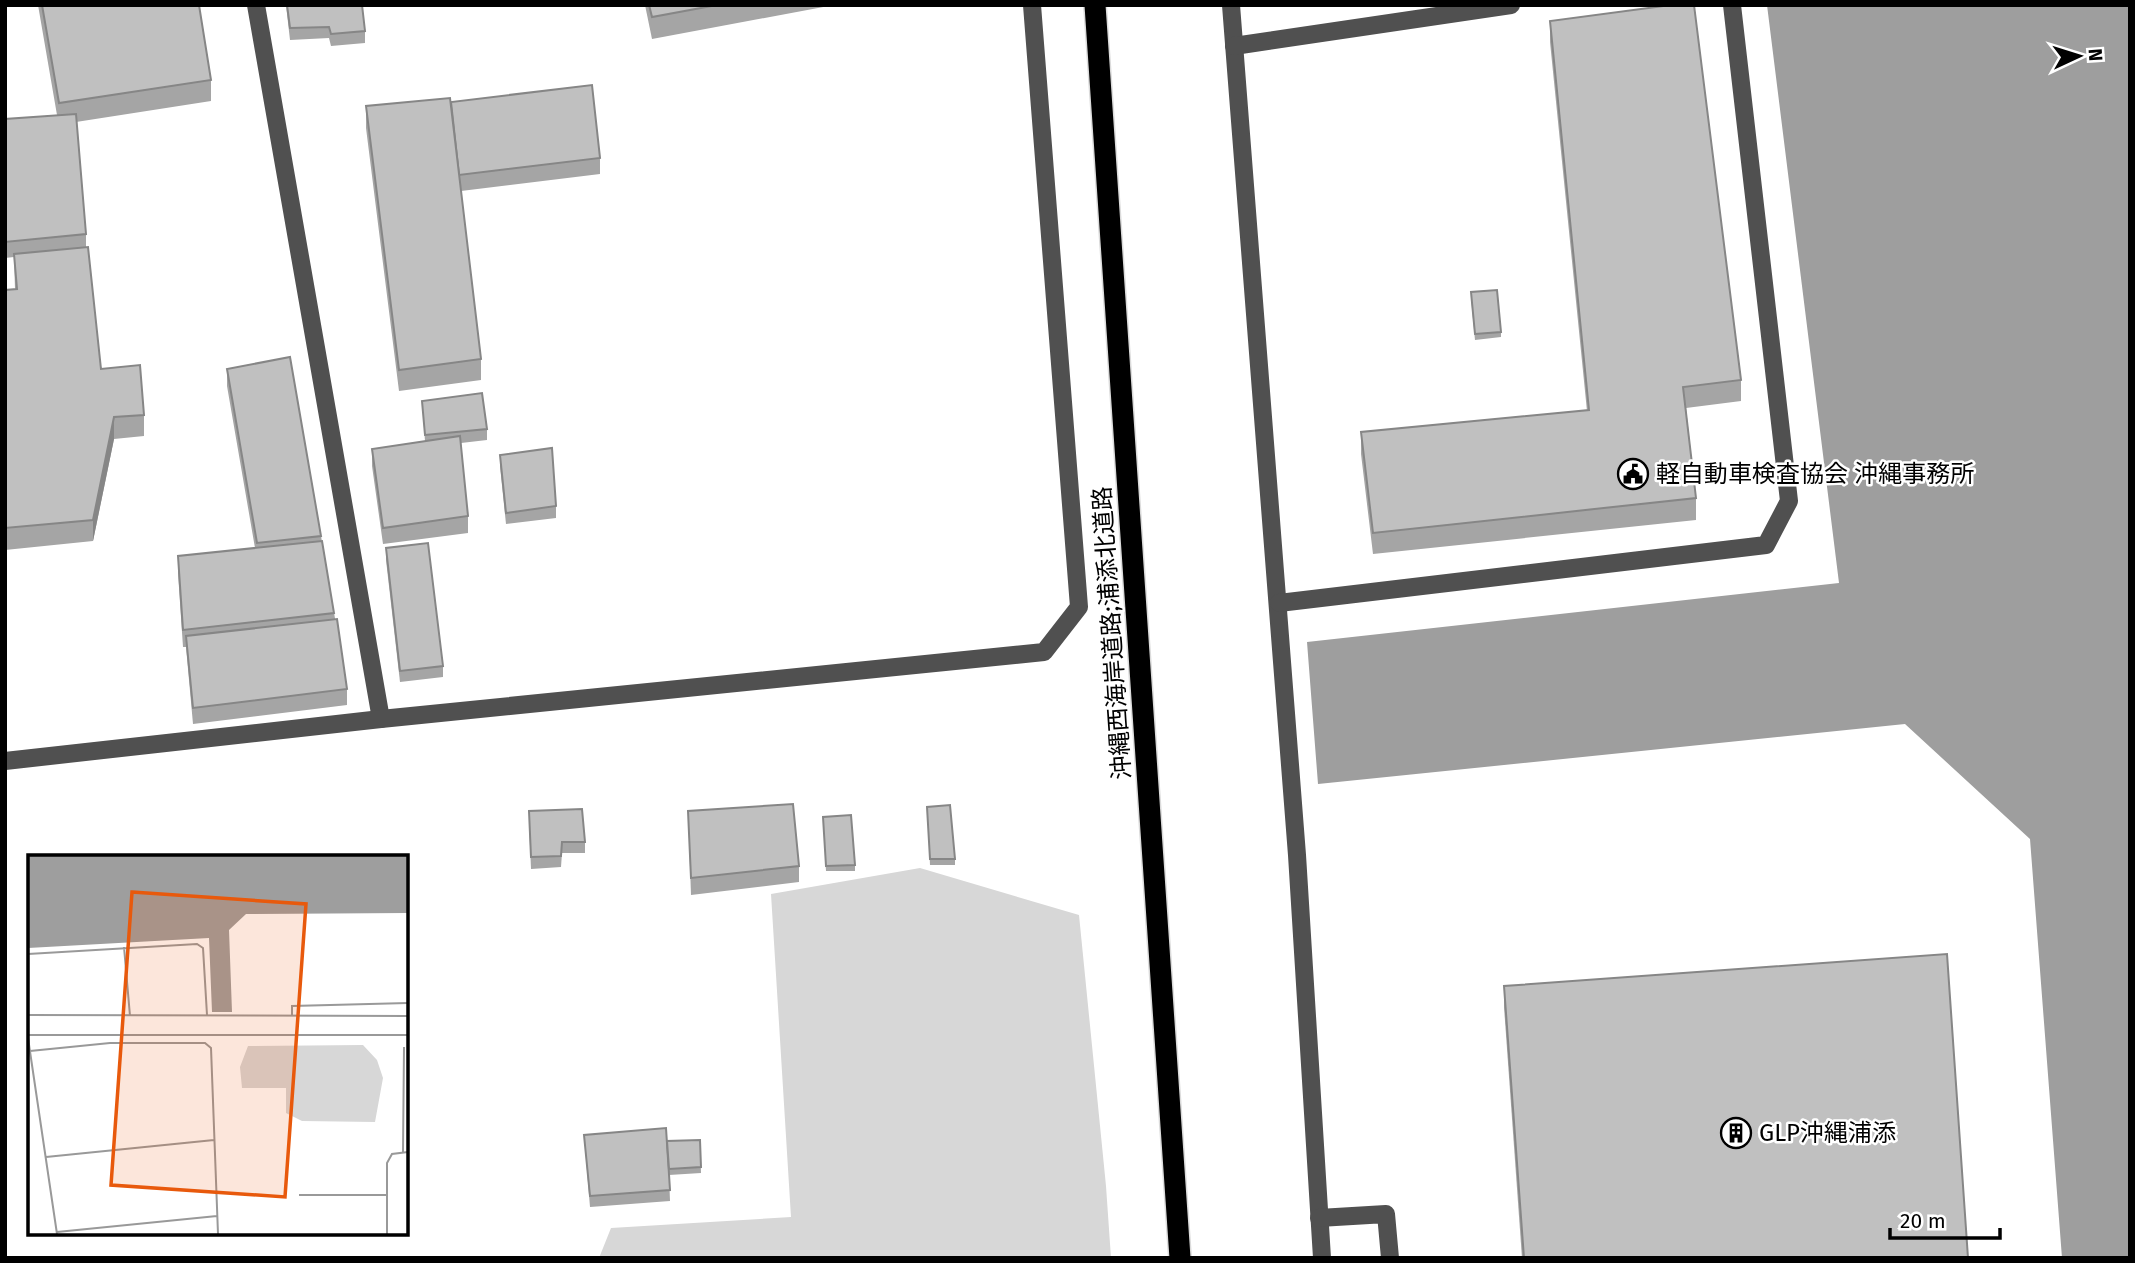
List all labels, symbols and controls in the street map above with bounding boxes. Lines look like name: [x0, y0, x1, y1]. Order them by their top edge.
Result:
north arrow: [2044, 21, 2114, 91]
text: N: [2084, 48, 2107, 62]
public building icon: 軽自動車検査協会 沖縄事務所: [1616, 457, 1650, 491]
place label: 軽自動車検査協会 沖縄事務所: [1656, 460, 1974, 488]
street label: 沖縄西海岸道路;浦添北道路: [1088, 485, 1136, 781]
inset map: [28, 855, 408, 1235]
building icon: GLP沖縄浦添: [1719, 1116, 1753, 1150]
place label: GLP沖縄浦添: [1759, 1119, 1896, 1147]
scale bar: [1890, 1196, 2000, 1240]
text: 20 m: [1900, 1208, 1946, 1234]

